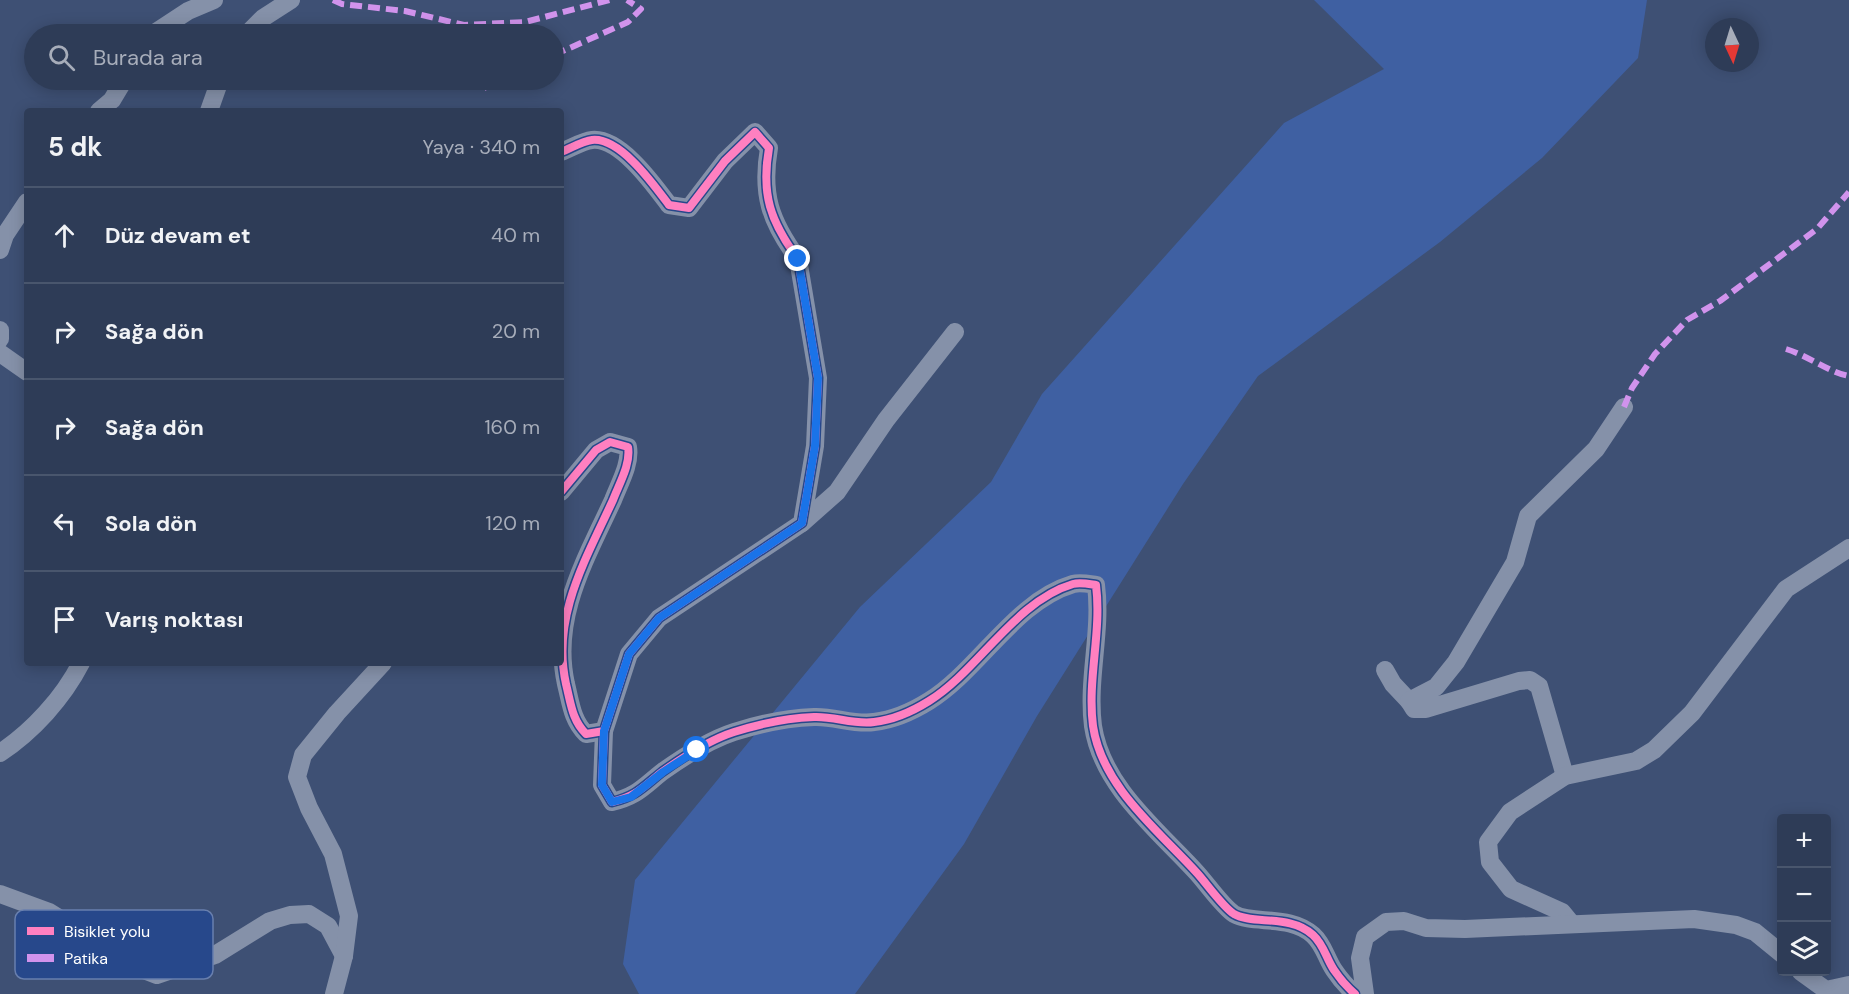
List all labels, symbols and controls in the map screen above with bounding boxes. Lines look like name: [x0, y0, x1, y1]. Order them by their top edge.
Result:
north arrow: [1705, 18, 1759, 72]
search box: [24, 24, 564, 90]
icon: search: [45, 41, 78, 74]
text: Burada ara: [93, 43, 203, 72]
text: 5 dk: [48, 130, 102, 164]
text: Yaya · 340 m: [423, 134, 540, 160]
icon: ahead: [48, 219, 81, 252]
text: Düz devam et: [105, 221, 250, 250]
text: 40 m: [491, 222, 540, 248]
route end: [784, 245, 810, 271]
icon: right: [48, 315, 81, 348]
text: Sağa dön: [105, 317, 204, 346]
text: 20 m: [492, 318, 540, 344]
icon: right: [48, 411, 81, 444]
text: Sağa dön: [105, 413, 204, 442]
text: 160 m: [484, 414, 540, 440]
icon: left: [48, 507, 81, 540]
text: Sola dön: [105, 509, 197, 538]
text: 120 m: [486, 510, 540, 536]
icon: arrive: [48, 603, 81, 636]
text: Varış noktası: [105, 605, 243, 634]
route start: [683, 736, 709, 762]
map controls: [1777, 814, 1831, 976]
button: +: [1777, 814, 1831, 868]
button: −: [1777, 868, 1831, 922]
legend: [15, 910, 213, 979]
text: Bisiklet yolu: [64, 921, 150, 942]
button: layers: [1777, 922, 1831, 976]
text: Patika: [64, 948, 108, 969]

